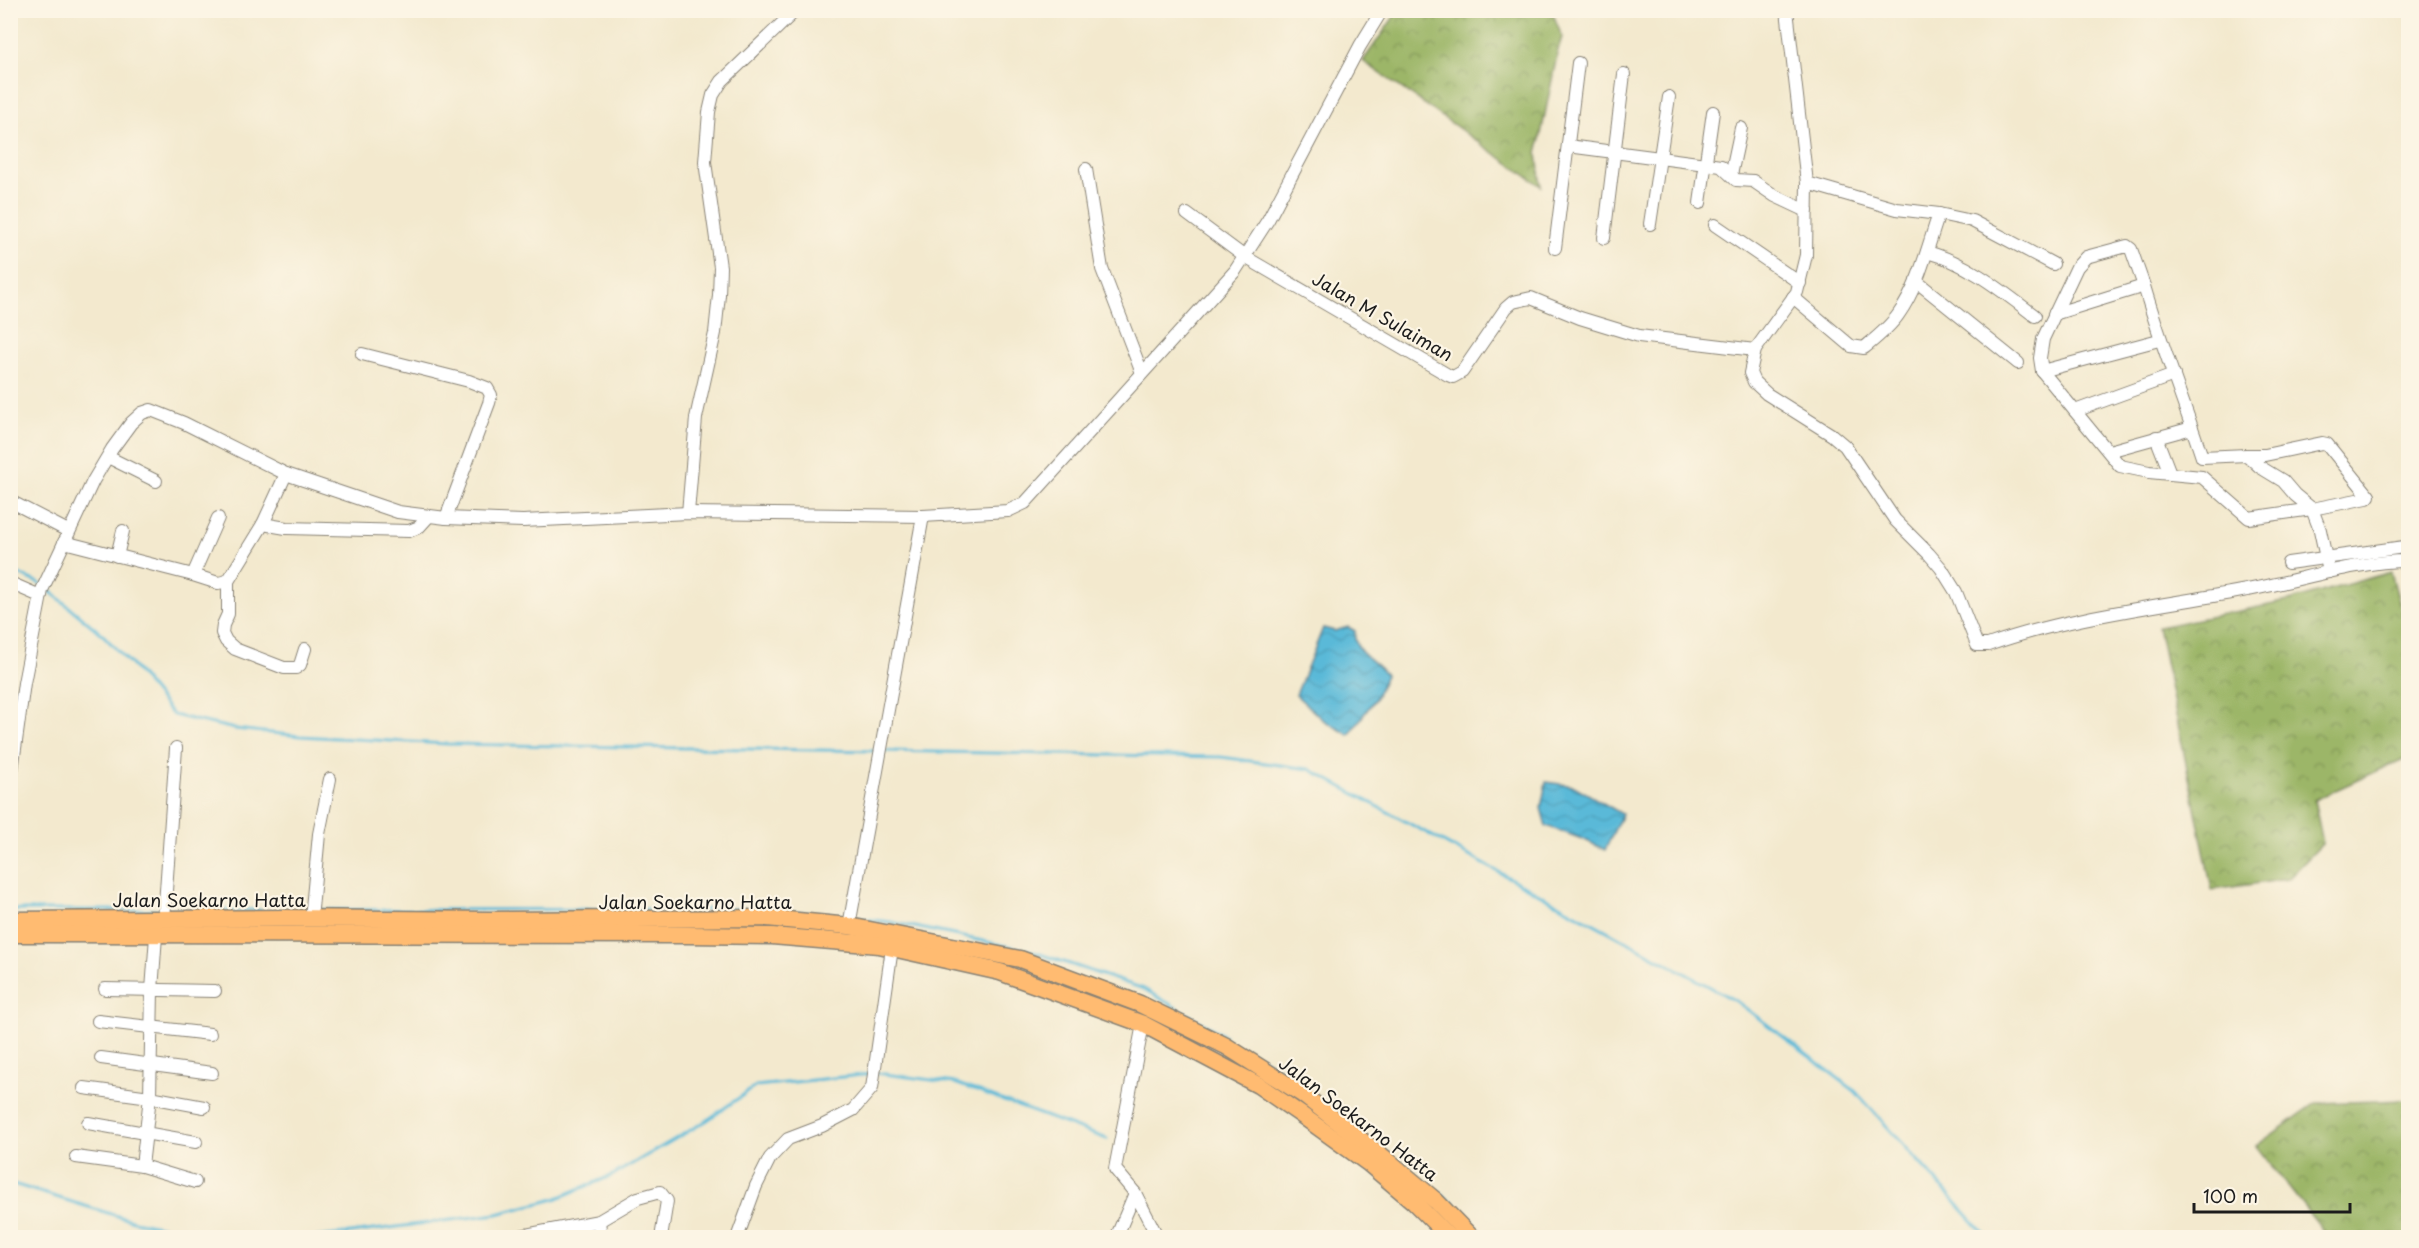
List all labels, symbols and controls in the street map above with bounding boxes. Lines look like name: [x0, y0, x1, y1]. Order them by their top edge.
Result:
street label: Jalan M Sulaiman: [1307, 265, 1459, 367]
street label: Jalan Soekarno Hatta: [112, 886, 306, 913]
street label: Jalan Soekarno Hatta: [598, 888, 792, 915]
street label: Jalan Soekarno Hatta: [1274, 1049, 1445, 1187]
scale bar: [2194, 1176, 2350, 1214]
text: 100 m: [2203, 1182, 2258, 1209]

